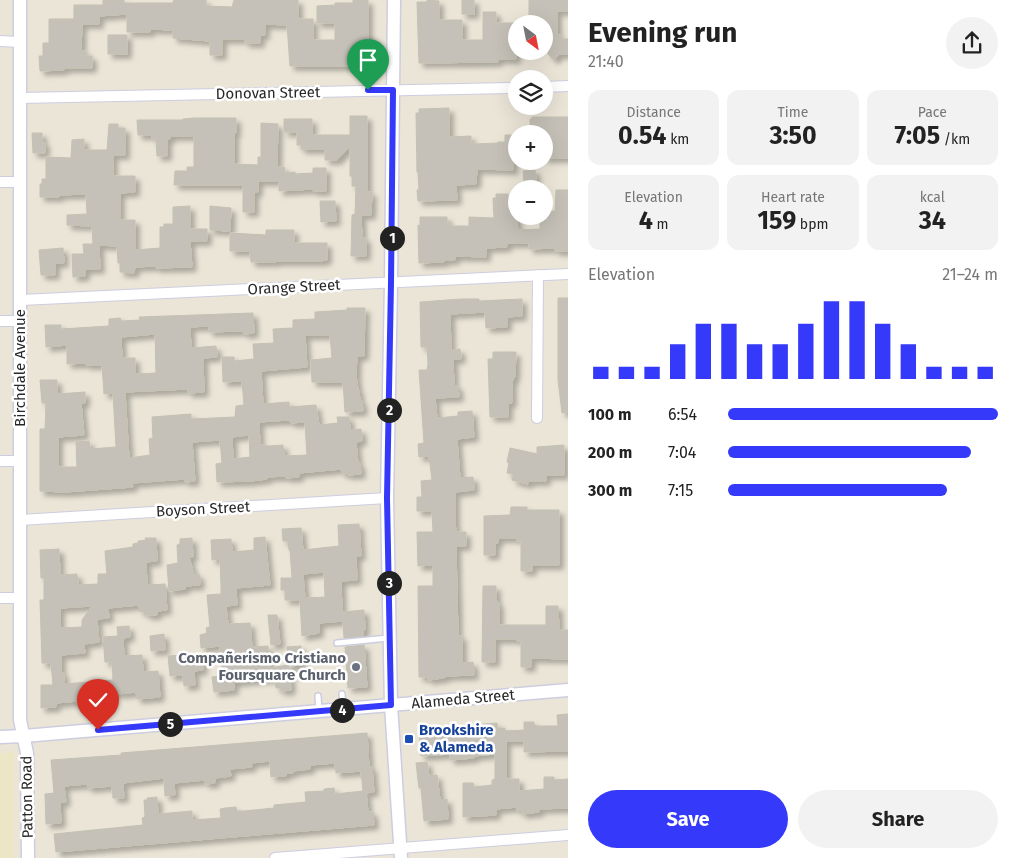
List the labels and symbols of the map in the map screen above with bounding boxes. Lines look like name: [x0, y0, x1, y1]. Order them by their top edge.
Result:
north arrow: [508, 15, 552, 60]
pin: [347, 39, 389, 90]
street label: Donovan Street: [216, 83, 321, 103]
pin: 1: [380, 226, 404, 250]
street label: Orange Street: [247, 276, 341, 298]
street label: Birchdale Avenue: [11, 309, 29, 427]
pin: 2: [376, 398, 402, 422]
street label: Boyson Street: [155, 498, 251, 520]
pin: 3: [376, 570, 402, 596]
place label: Compañerismo Cristiano Foursquare Church: [178, 649, 346, 684]
marker: Compañerismo Cristiano Foursquare Church: [350, 661, 362, 673]
pin: [77, 679, 119, 730]
street label: Alameda Street: [410, 685, 516, 712]
pin: 4: [330, 698, 354, 722]
pin: 5: [158, 712, 182, 736]
place label: Brookshire & Alameda: [419, 721, 494, 756]
marker: Brookshire & Alameda: [403, 733, 415, 745]
street label: Patton Road: [17, 755, 37, 839]

